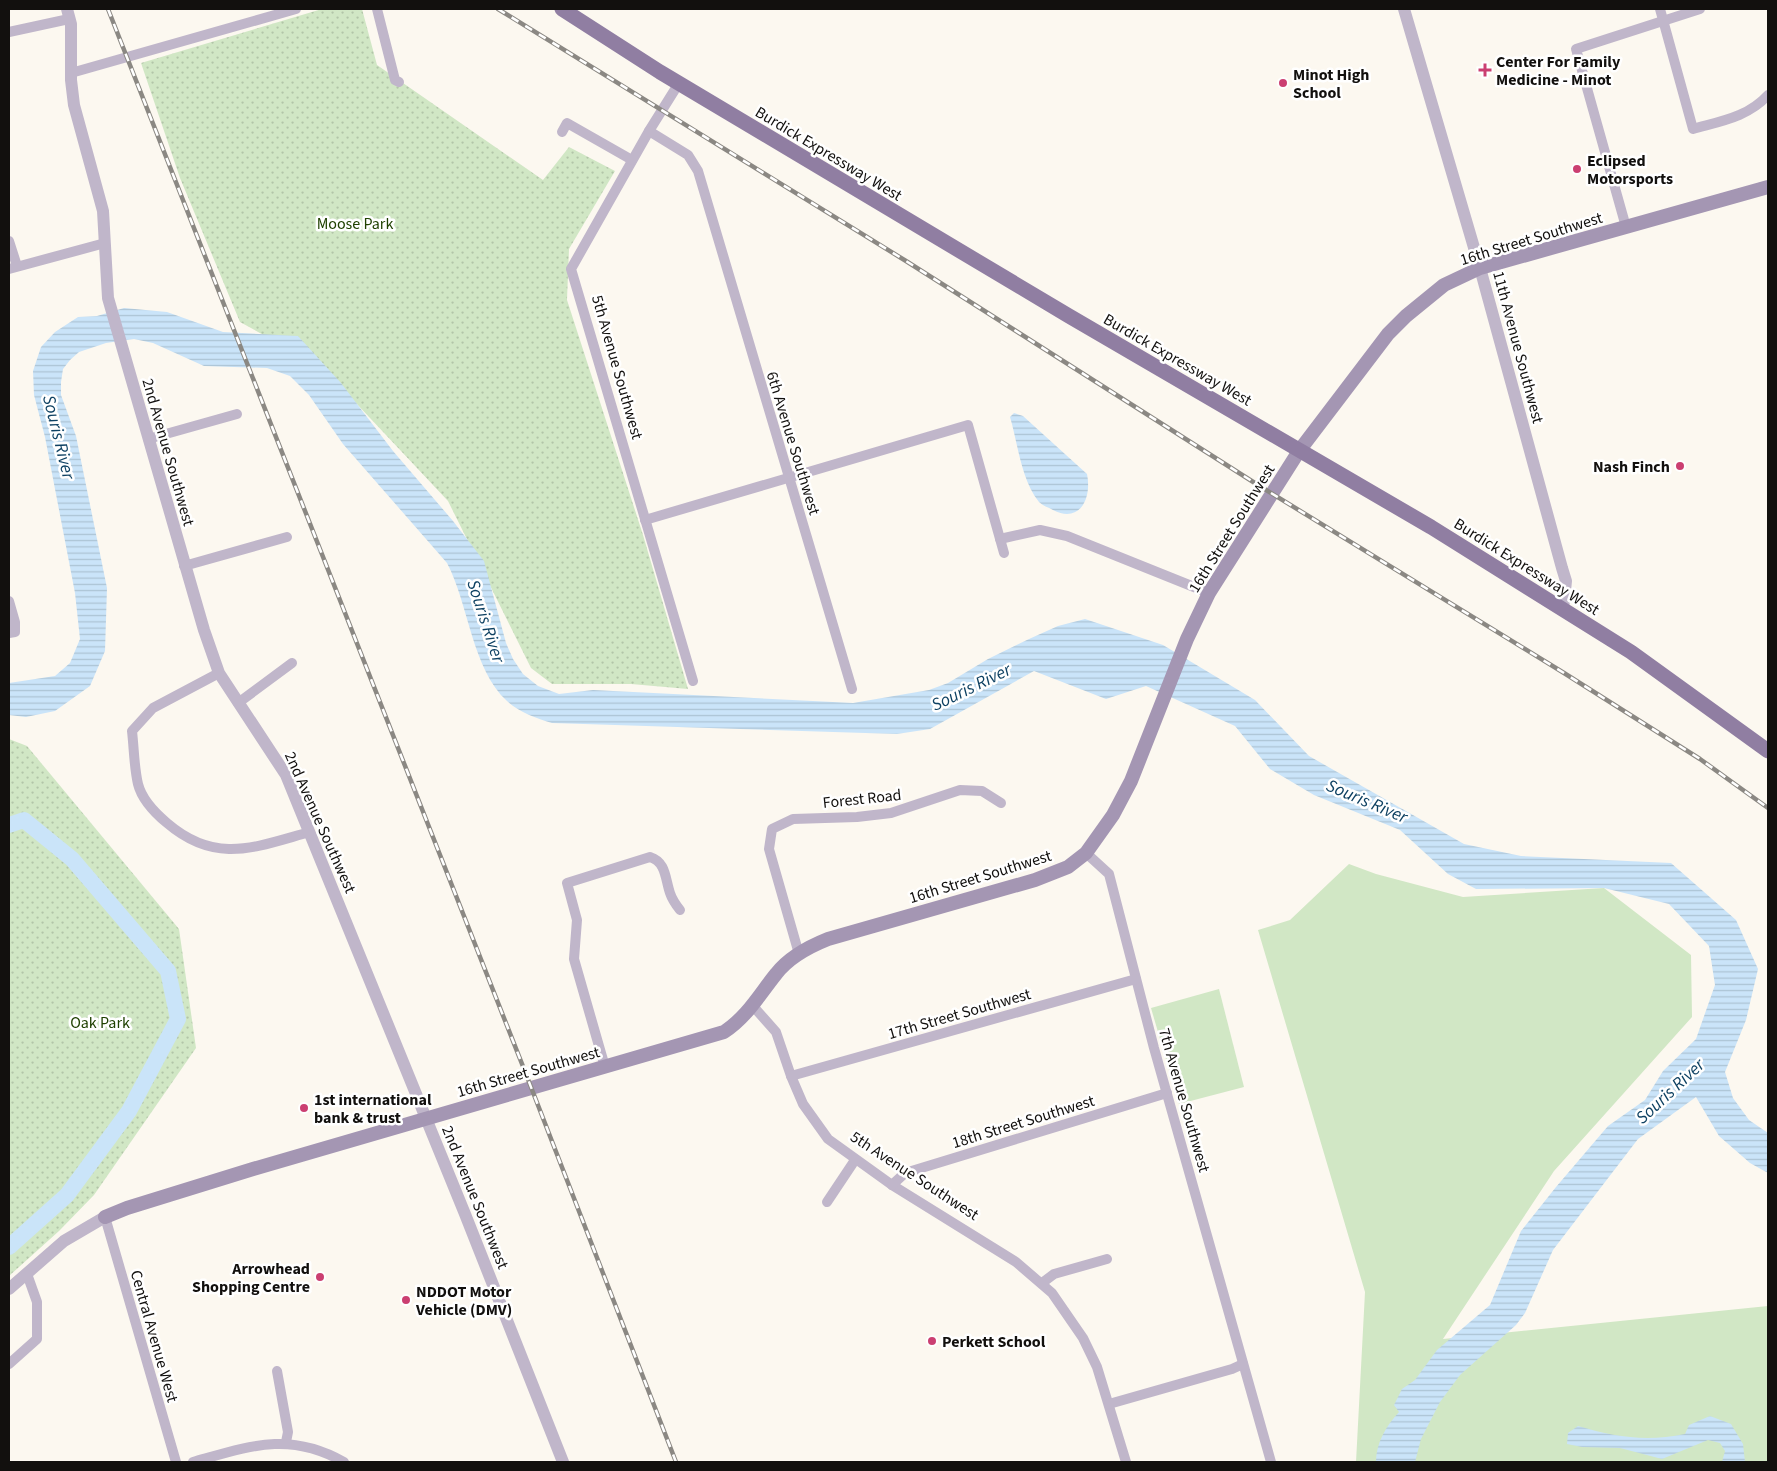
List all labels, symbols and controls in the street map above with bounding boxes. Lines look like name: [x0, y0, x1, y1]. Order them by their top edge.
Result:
place label: Center For Family Medicine - Minot: [1496, 51, 1621, 91]
marker: Center For Family Medicine - Minot: [1478, 63, 1492, 77]
place label: Minot High School: [1293, 64, 1369, 104]
marker: Minot High School: [1277, 77, 1289, 89]
street label: Burdick Expressway West: [751, 101, 907, 207]
place label: Eclipsed Motorsports: [1587, 150, 1673, 190]
marker: Eclipsed Motorsports: [1571, 163, 1583, 175]
street label: 16th Street Southwest: [1457, 207, 1606, 271]
park label: Moose Park: [317, 213, 393, 235]
street label: 11th Avenue Southwest: [1487, 269, 1549, 426]
street label: 5th Avenue Southwest: [586, 293, 648, 442]
street label: Burdick Expressway West: [1099, 308, 1256, 412]
street label: 6th Avenue Southwest: [761, 369, 826, 518]
street label: 2nd Avenue Southwest: [136, 376, 200, 529]
water label: Souris River: [36, 392, 81, 483]
place label: Nash Finch: [1593, 456, 1670, 478]
street label: 16th Street Southwest: [1183, 460, 1281, 597]
marker: Nash Finch: [1674, 460, 1686, 472]
street label: Burdick Expressway West: [1449, 513, 1604, 621]
water label: Souris River: [460, 576, 511, 667]
water label: Souris River: [927, 657, 1016, 718]
street label: 2nd Avenue Southwest: [279, 748, 361, 897]
water label: Souris River: [1322, 773, 1412, 830]
street label: Forest Road: [822, 784, 903, 814]
street label: 16th Street Southwest: [906, 845, 1055, 909]
street label: 17th Street Southwest: [885, 983, 1034, 1045]
park label: Oak Park: [70, 1012, 130, 1034]
street label: 7th Avenue Southwest: [1153, 1026, 1215, 1175]
street label: 16th Street Southwest: [454, 1041, 603, 1103]
water label: Souris River: [1630, 1052, 1711, 1130]
place label: 1st international bank & trust: [314, 1089, 432, 1129]
street label: 18th Street Southwest: [949, 1090, 1098, 1154]
marker: 1st international bank & trust: [298, 1102, 310, 1114]
street label: 2nd Avenue Southwest: [436, 1123, 514, 1273]
street label: 5th Avenue Southwest: [846, 1126, 983, 1226]
place label: Arrowhead Shopping Centre: [192, 1258, 310, 1298]
street label: Central Avenue West: [125, 1268, 184, 1406]
marker: Arrowhead Shopping Centre: [314, 1271, 326, 1283]
place label: NDDOT Motor Vehicle (DMV): [415, 1281, 512, 1321]
marker: NDDOT Motor Vehicle (DMV): [400, 1294, 412, 1306]
place label: Perkett School: [942, 1331, 1046, 1353]
marker: Perkett School: [926, 1335, 938, 1347]

